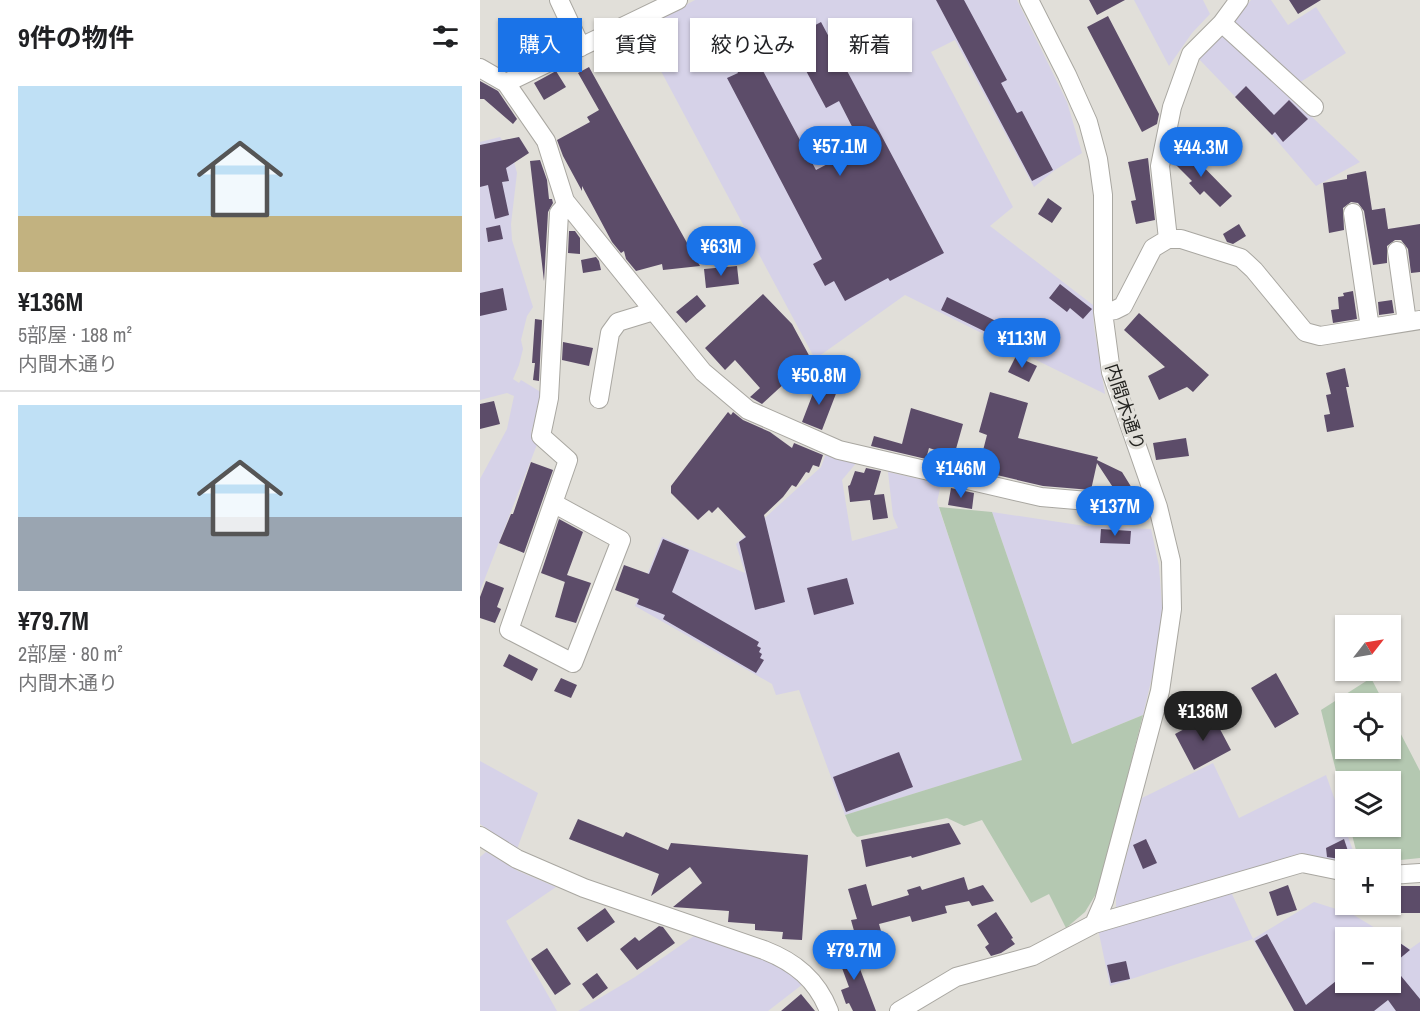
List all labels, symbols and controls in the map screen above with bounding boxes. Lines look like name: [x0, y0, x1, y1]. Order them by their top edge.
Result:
chip: 購入: [498, 18, 582, 72]
chip: 賃貸: [594, 18, 678, 72]
chip: 絞り込み: [690, 18, 816, 72]
chip: 新着: [828, 18, 912, 72]
text: 9件の物件: [18, 20, 134, 55]
icon: filters: [429, 20, 462, 53]
icon: home: [186, 125, 294, 233]
pin: ¥57.1M: [791, 126, 889, 177]
pin: ¥44.3M: [1152, 127, 1250, 178]
text: ¥57.1M: [813, 132, 867, 159]
text: ¥44.3M: [1174, 133, 1228, 160]
pin: ¥63M: [685, 226, 757, 277]
text: ¥63M: [700, 232, 742, 259]
text: ¥136M: [18, 284, 83, 319]
pin: ¥113M: [980, 318, 1064, 369]
text: 5部屋 · 188 m²: [18, 321, 132, 348]
text: ¥113M: [997, 324, 1047, 351]
text: 内間木通り: [18, 350, 118, 377]
pin: ¥50.8M: [770, 355, 868, 406]
street label: 内間木通り: [1100, 360, 1151, 454]
text: ¥50.8M: [792, 361, 846, 388]
icon: home: [186, 444, 294, 552]
pin: ¥146M: [919, 448, 1003, 499]
text: ¥146M: [936, 454, 986, 481]
pin: ¥137M: [1073, 486, 1157, 537]
text: ¥137M: [1090, 492, 1140, 519]
text: ¥79.7M: [18, 603, 89, 638]
north arrow: [1335, 615, 1401, 681]
map controls: [1335, 615, 1401, 993]
text: 2部屋 · 80 m²: [18, 640, 123, 667]
text: 内間木通り: [18, 669, 118, 696]
pin: ¥136M: [1161, 691, 1245, 742]
button: locate: [1335, 693, 1401, 759]
text: ¥136M: [1178, 697, 1228, 724]
button: layers: [1335, 771, 1401, 837]
button: +: [1335, 849, 1401, 915]
button: −: [1335, 927, 1401, 993]
pin: ¥79.7M: [805, 930, 903, 981]
text: ¥79.7M: [827, 936, 881, 963]

